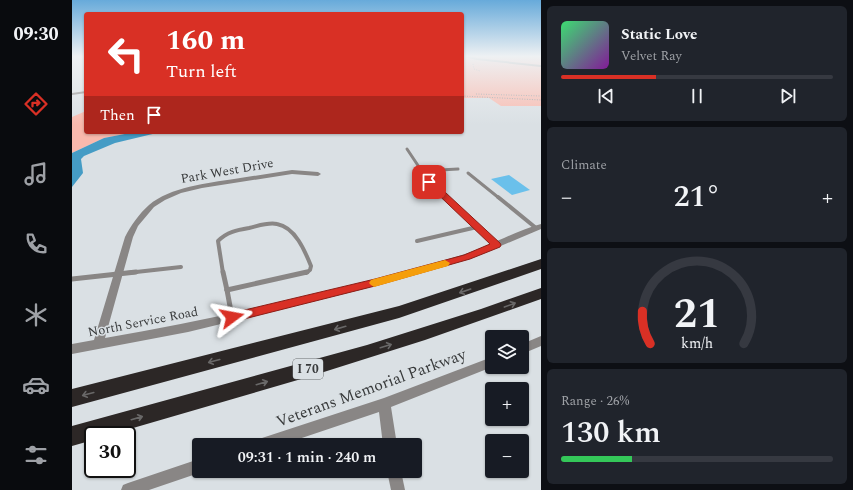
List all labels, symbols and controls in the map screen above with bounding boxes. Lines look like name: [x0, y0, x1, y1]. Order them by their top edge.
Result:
text: 160 m: [166, 19, 245, 62]
text: 09:30: [13, 21, 59, 48]
text: Static Love: [621, 23, 697, 46]
icon: left: [100, 28, 152, 80]
text: Velvet Ray: [621, 46, 682, 66]
text: Turn left: [166, 58, 237, 85]
icon: previous: [595, 85, 617, 107]
icon: pause: [686, 85, 708, 107]
icon: next: [777, 85, 799, 107]
icon: directions: [22, 90, 50, 118]
text: Then: [100, 104, 135, 127]
icon: arrive: [143, 104, 165, 126]
street label: Park West Drive: [179, 153, 275, 189]
text: Climate: [561, 155, 607, 175]
icon: music: [22, 160, 50, 188]
pin: [412, 165, 446, 199]
icon: arrive: [418, 171, 440, 193]
text: 21°: [673, 174, 721, 220]
text: −: [561, 181, 572, 214]
text: +: [822, 181, 833, 214]
icon: phone: [22, 230, 50, 258]
text: 21: [674, 282, 720, 345]
one-way arrow: [458, 288, 471, 295]
position arrow: [211, 296, 253, 338]
one-way arrow: [503, 300, 515, 308]
icon: climate: [22, 301, 50, 329]
street label: North Service Road: [86, 301, 200, 343]
one-way arrow: [334, 325, 347, 332]
map controls: [485, 330, 529, 478]
button: layers: [485, 330, 529, 374]
text: km/h: [681, 332, 713, 354]
street label: Veterans Memorial Parkway: [273, 342, 471, 434]
one-way arrow: [380, 342, 393, 349]
one-way arrow: [208, 358, 221, 365]
road number: I 70: [293, 359, 323, 379]
icon: car: [22, 371, 50, 399]
one-way arrow: [255, 379, 268, 386]
button: +: [485, 382, 529, 426]
one-way arrow: [82, 391, 95, 398]
text: Range · 26%: [561, 391, 629, 411]
text: 130 km: [561, 410, 661, 456]
one-way arrow: [130, 414, 143, 421]
speed limit sign: 30: [84, 426, 136, 478]
button: −: [485, 434, 529, 478]
icon: filters: [22, 441, 50, 469]
text: 09:31 · 1 min · 240 m: [238, 446, 376, 469]

